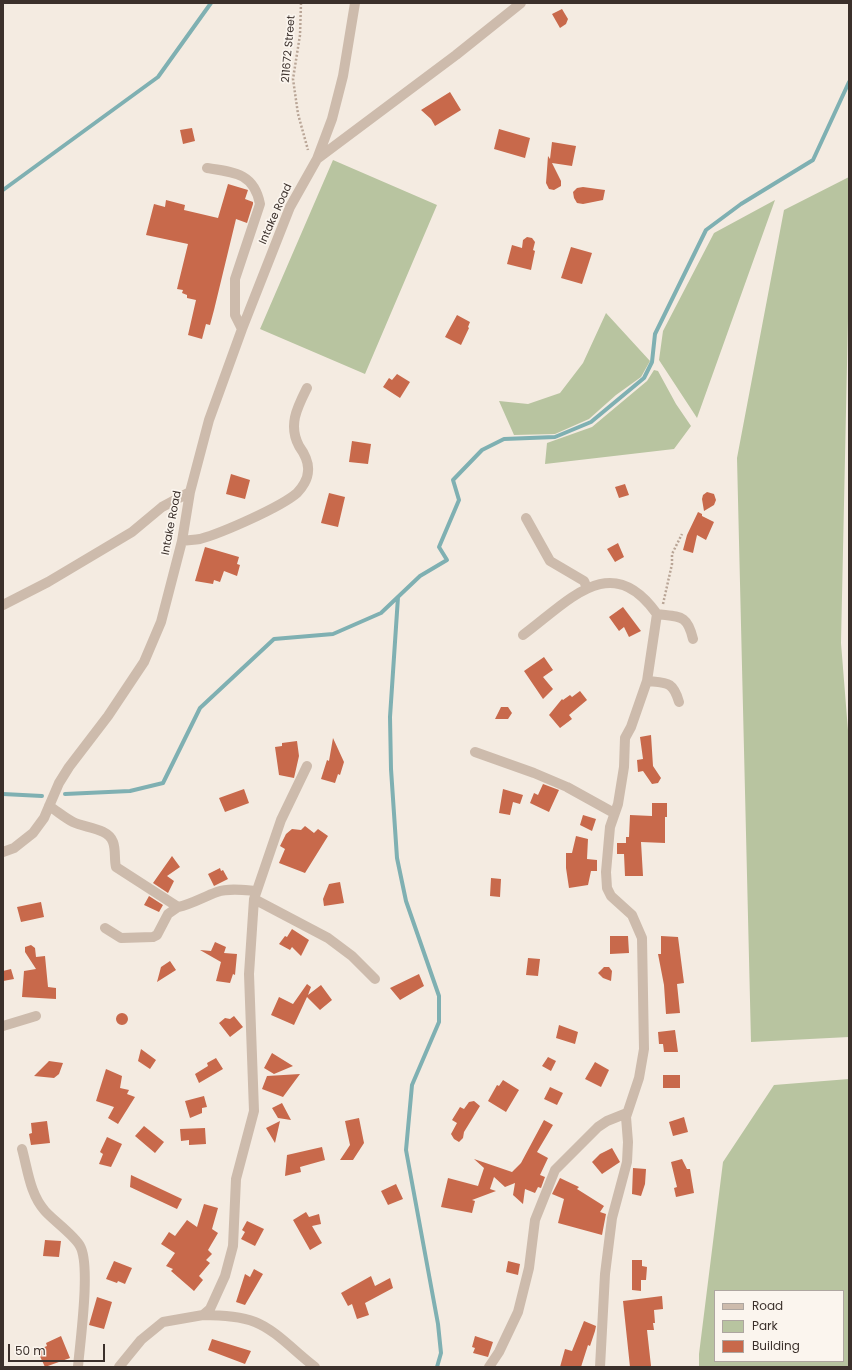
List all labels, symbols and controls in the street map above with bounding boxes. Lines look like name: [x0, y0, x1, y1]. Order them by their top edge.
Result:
street label: 211672 Street: [279, 15, 299, 83]
street label: Intake Road: [257, 182, 295, 246]
street label: Intake Road: [159, 490, 185, 556]
legend: [714, 1290, 844, 1362]
text: Road: [752, 1297, 783, 1314]
text: Park: [752, 1317, 778, 1334]
scale bar: [10, 1336, 107, 1362]
text: Building: [752, 1337, 800, 1354]
text: 50 m: [15, 1342, 46, 1359]

